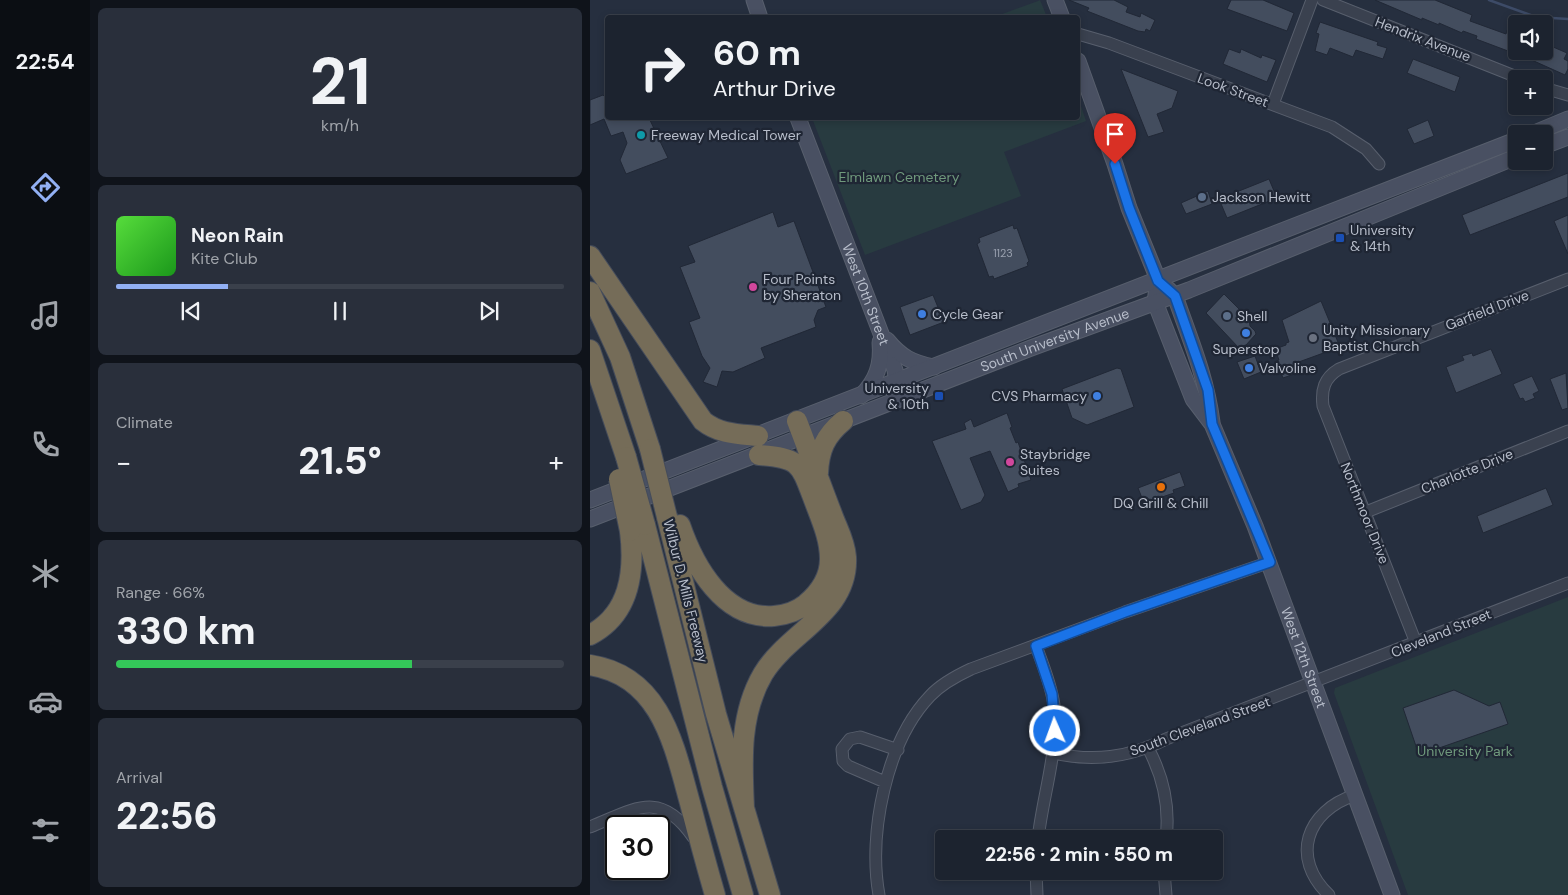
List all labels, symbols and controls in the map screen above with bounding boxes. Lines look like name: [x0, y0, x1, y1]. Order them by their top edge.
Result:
street label: Hendrix Avenue: [1373, 12, 1473, 66]
map controls: [1508, 15, 1553, 170]
button: sound: [1508, 15, 1553, 60]
text: 60 m: [713, 30, 801, 76]
icon: right: [630, 35, 695, 100]
text: 21: [309, 40, 371, 124]
text: 22:54: [16, 47, 74, 76]
street label: Look Street: [1195, 69, 1271, 111]
button: +: [1508, 70, 1553, 115]
text: Arthur Drive: [713, 74, 836, 103]
pin: [1094, 113, 1136, 164]
text: km/h: [321, 115, 359, 136]
icon: arrive: [1101, 120, 1129, 148]
button: −: [1508, 125, 1553, 170]
place label: Freeway Medical Tower: [651, 126, 801, 144]
marker: Freeway Medical Tower: [635, 129, 647, 141]
park label: Elmlawn Cemetery: [839, 168, 960, 186]
icon: directions: [28, 170, 63, 205]
place label: Jackson Hewitt: [1212, 188, 1311, 206]
marker: Jackson Hewitt: [1196, 191, 1208, 203]
place label: University & 14th: [1350, 221, 1415, 255]
text: Neon Rain: [191, 223, 284, 248]
marker: University & 14th: [1334, 232, 1346, 244]
street label: West 10th Street: [838, 241, 894, 348]
house number: 1123: [993, 246, 1013, 260]
text: Kite Club: [191, 248, 258, 269]
place label: Four Points by Sheraton: [763, 270, 841, 304]
marker: Four Points by Sheraton: [747, 281, 759, 293]
street label: Garfield Drive: [1443, 286, 1531, 334]
icon: previous: [177, 297, 205, 325]
icon: pause: [326, 297, 354, 325]
icon: next: [475, 297, 503, 325]
icon: music: [28, 298, 63, 333]
street label: South University Avenue: [978, 304, 1132, 376]
place label: Cycle Gear: [932, 305, 1003, 323]
place label: Shell: [1237, 307, 1267, 325]
marker: Cycle Gear: [916, 308, 928, 320]
marker: Shell: [1221, 310, 1233, 322]
place label: Unity Missionary Baptist Church: [1323, 321, 1430, 355]
marker: Superstop: [1240, 327, 1252, 339]
marker: Unity Missionary Baptist Church: [1307, 332, 1319, 344]
place label: Superstop: [1212, 340, 1280, 358]
place label: Valvoline: [1259, 359, 1316, 377]
marker: Valvoline: [1243, 362, 1255, 374]
place label: University & 10th: [865, 379, 929, 413]
place label: CVS Pharmacy: [991, 387, 1087, 405]
marker: University & 10th: [933, 390, 945, 402]
marker: CVS Pharmacy: [1091, 390, 1103, 402]
text: Climate: [116, 412, 173, 433]
icon: phone: [28, 427, 63, 462]
text: 21.5°: [298, 436, 382, 486]
text: −: [116, 444, 131, 481]
text: +: [549, 444, 564, 481]
street label: Charlotte Drive: [1418, 444, 1516, 498]
place label: Staybridge Suites: [1020, 445, 1090, 479]
marker: Staybridge Suites: [1004, 456, 1016, 468]
street label: Northmoor Drive: [1336, 460, 1394, 566]
marker: DQ Grill & Chill: [1155, 481, 1167, 493]
place label: DQ Grill & Chill: [1113, 494, 1209, 512]
street label: Wilbur D. Mills Freeway: [659, 517, 713, 665]
icon: climate: [28, 556, 63, 591]
text: Range · 66%: [116, 582, 205, 603]
street label: West 12th Street: [1277, 605, 1331, 710]
street label: Cleveland Street: [1388, 605, 1494, 661]
text: 330 km: [116, 606, 256, 656]
icon: car: [28, 684, 63, 719]
street label: South Cleveland Street: [1127, 692, 1273, 760]
position arrow: [1028, 704, 1080, 756]
park label: University Park: [1417, 742, 1513, 760]
text: Arrival: [116, 767, 163, 788]
text: 22:56: [116, 791, 218, 841]
icon: filters: [28, 813, 63, 848]
speed limit sign: 30: [605, 815, 670, 880]
text: 22:56 · 2 min · 550 m: [985, 842, 1173, 867]

